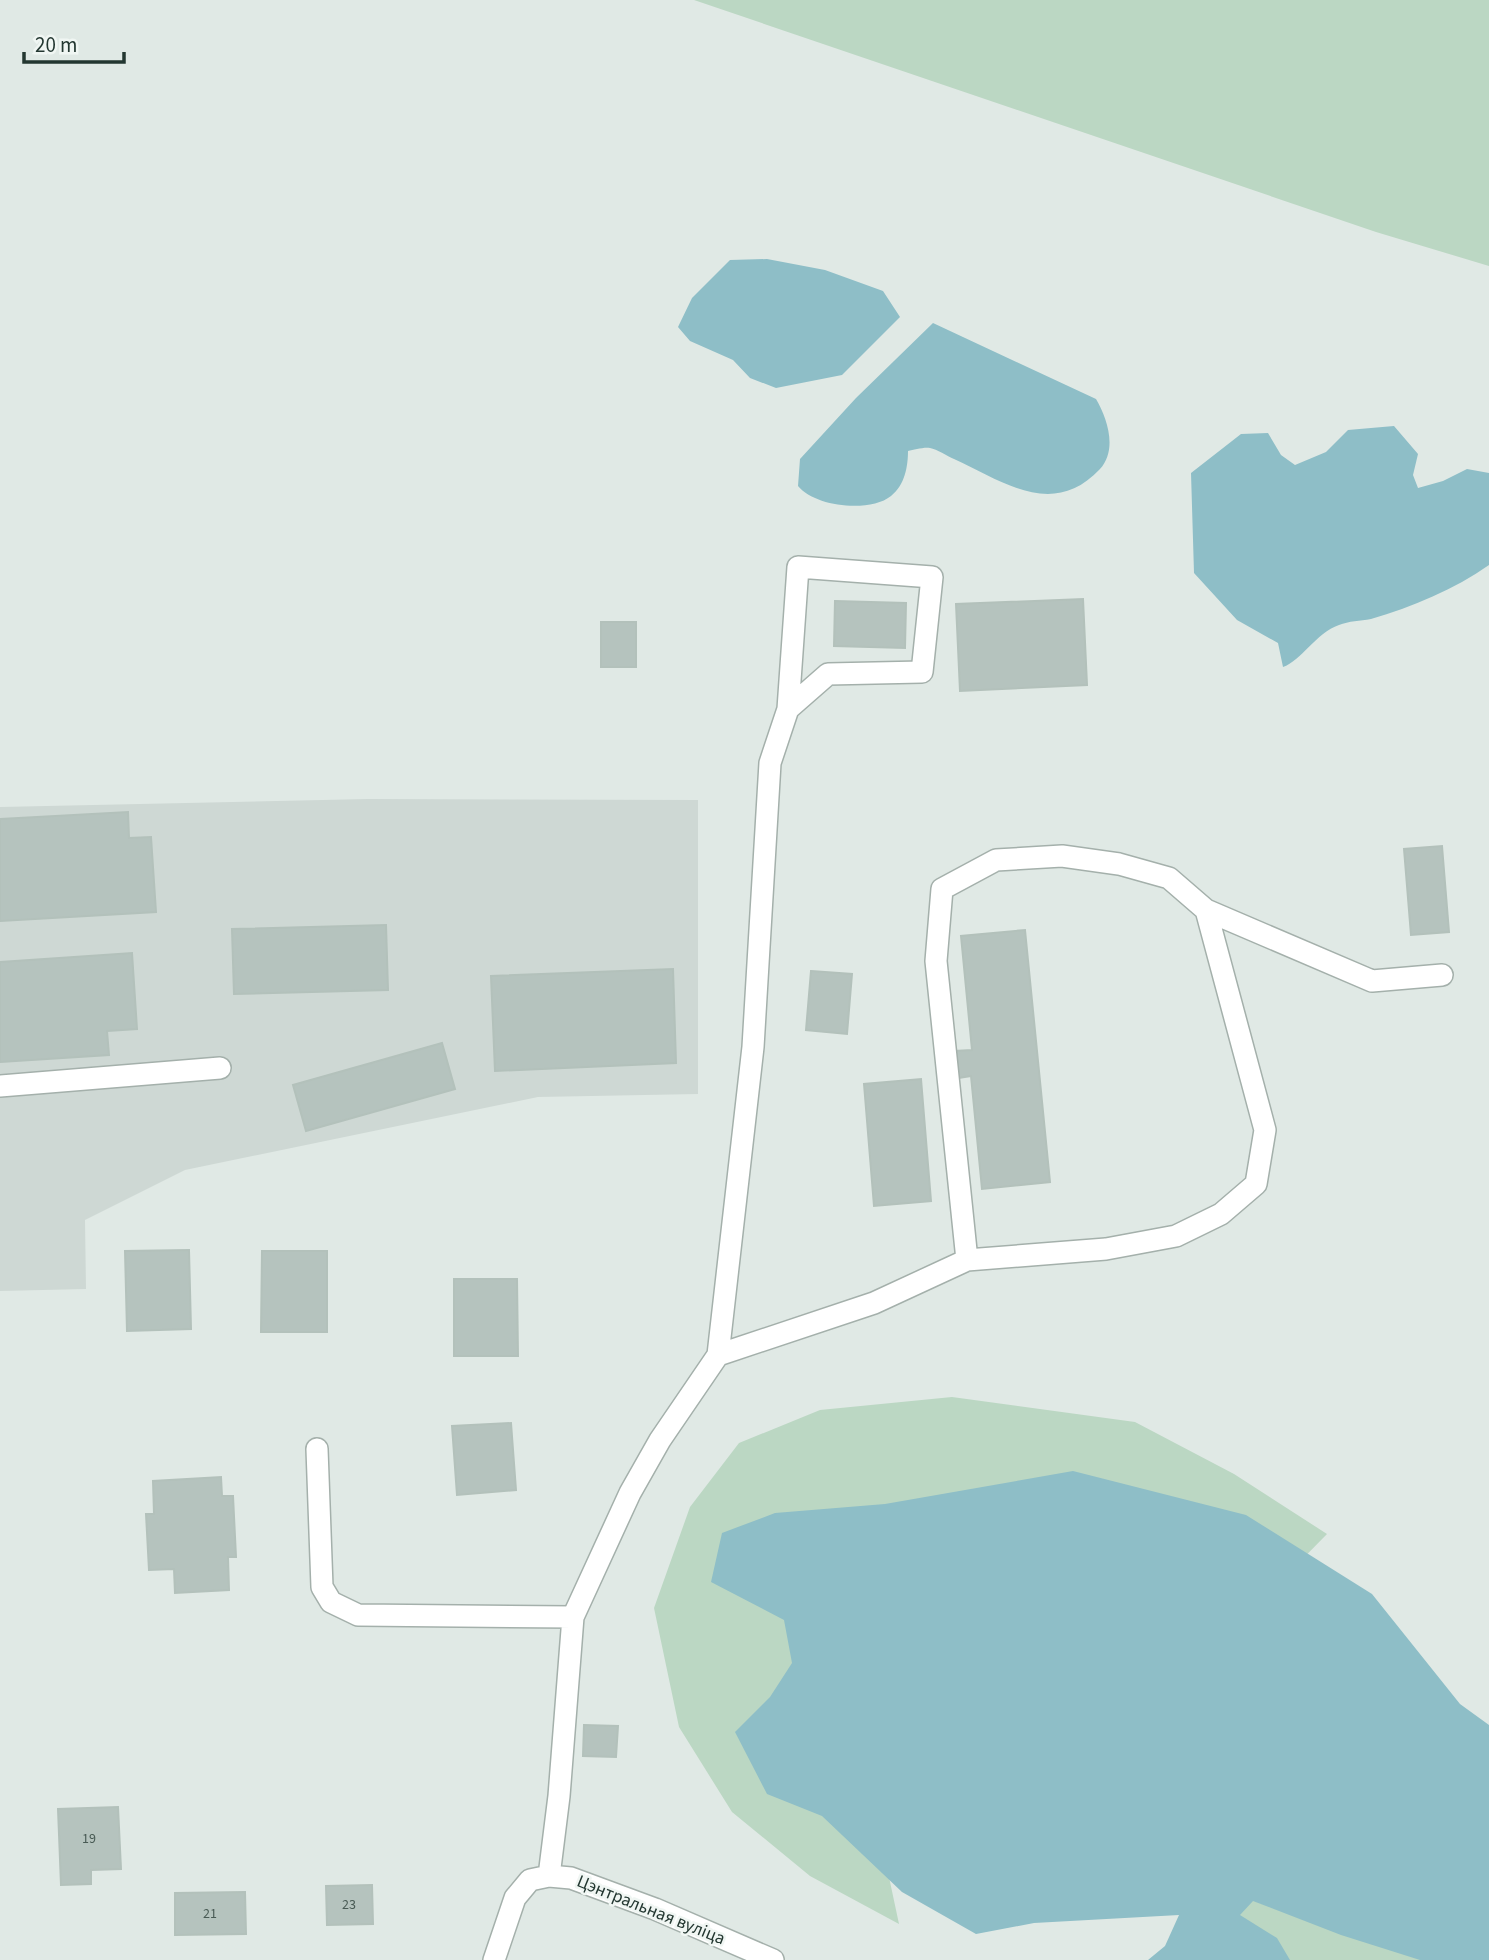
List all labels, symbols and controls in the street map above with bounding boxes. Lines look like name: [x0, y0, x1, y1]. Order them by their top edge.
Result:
scale bar: [24, 21, 124, 65]
text: 20 m: [35, 30, 77, 60]
house number: 19: [82, 1829, 96, 1849]
street label: Цэнтральная вуліца: [573, 1869, 729, 1951]
house number: 23: [342, 1895, 356, 1915]
house number: 21: [203, 1904, 217, 1924]

